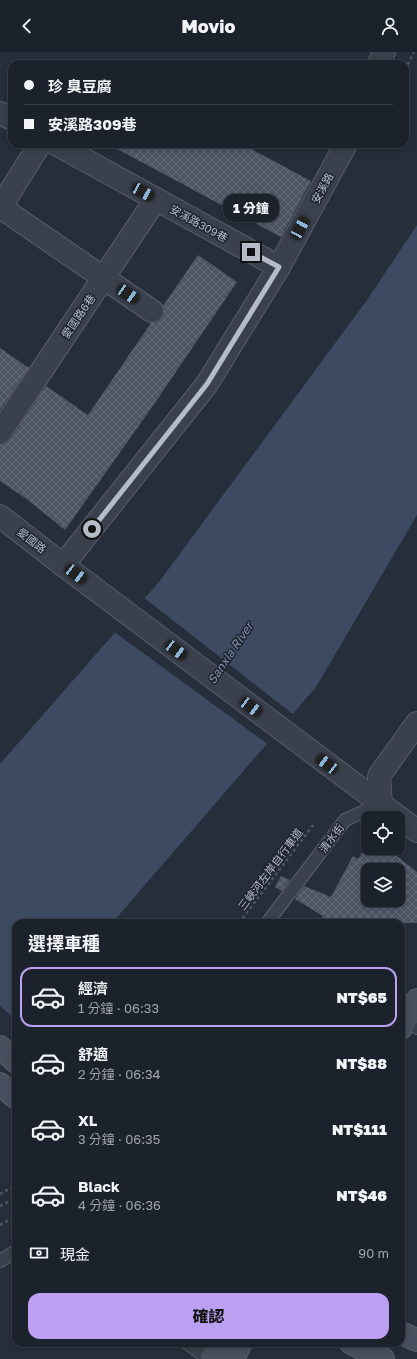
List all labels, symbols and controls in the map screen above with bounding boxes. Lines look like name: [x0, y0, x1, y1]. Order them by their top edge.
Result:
icon: back: [16, 15, 38, 37]
text: Movio: [182, 15, 235, 37]
icon: person: [379, 15, 401, 37]
text: 珍 臭豆腐: [48, 77, 112, 95]
text: 安溪路309巷: [48, 115, 136, 133]
street label: 安溪路: [308, 170, 336, 206]
car: [130, 181, 156, 203]
callout: 1 分鐘: [223, 194, 279, 222]
text: 1 分鐘: [233, 200, 269, 216]
street label: 安溪路309巷: [168, 202, 230, 244]
car: [289, 215, 311, 241]
route end: [242, 243, 260, 261]
car: [115, 282, 141, 306]
street label: 愛國路6巷: [58, 291, 98, 341]
route start: [83, 520, 101, 538]
street label: 愛國路: [15, 525, 49, 555]
car: [63, 562, 89, 586]
water label: Sanxia River: [204, 617, 257, 687]
car: [163, 638, 189, 662]
car: [238, 695, 264, 719]
car: [314, 752, 340, 776]
map controls: [361, 811, 405, 907]
button: locate: [361, 811, 405, 855]
street label: 清水街: [316, 821, 346, 855]
street label: 三峽河左岸自行車道: [235, 826, 305, 912]
button: layers: [361, 863, 405, 907]
text: 選擇車種: [28, 932, 100, 954]
icon: car: [30, 979, 66, 1015]
text: 經濟: [78, 979, 108, 997]
text: NT$65: [336, 988, 387, 1006]
text: 1 分鐘 · 06:33: [78, 1000, 159, 1016]
icon: car: [30, 1045, 66, 1081]
text: 舒適: [78, 1045, 108, 1063]
text: NT$88: [336, 1054, 387, 1072]
text: 2 分鐘 · 06:34: [78, 1066, 161, 1082]
icon: car: [30, 1111, 66, 1147]
text: XL: [78, 1111, 97, 1129]
text: NT$111: [332, 1120, 387, 1138]
text: 3 分鐘 · 06:35: [78, 1131, 160, 1147]
icon: car: [30, 1177, 66, 1213]
text: Black: [78, 1177, 120, 1195]
text: NT$46: [336, 1186, 387, 1204]
text: 4 分鐘 · 06:36: [78, 1197, 161, 1213]
icon: cash: [28, 1242, 50, 1264]
text: 現金: [60, 1245, 90, 1263]
text: 90 m: [358, 1245, 389, 1261]
button: 確認: [28, 1293, 389, 1339]

